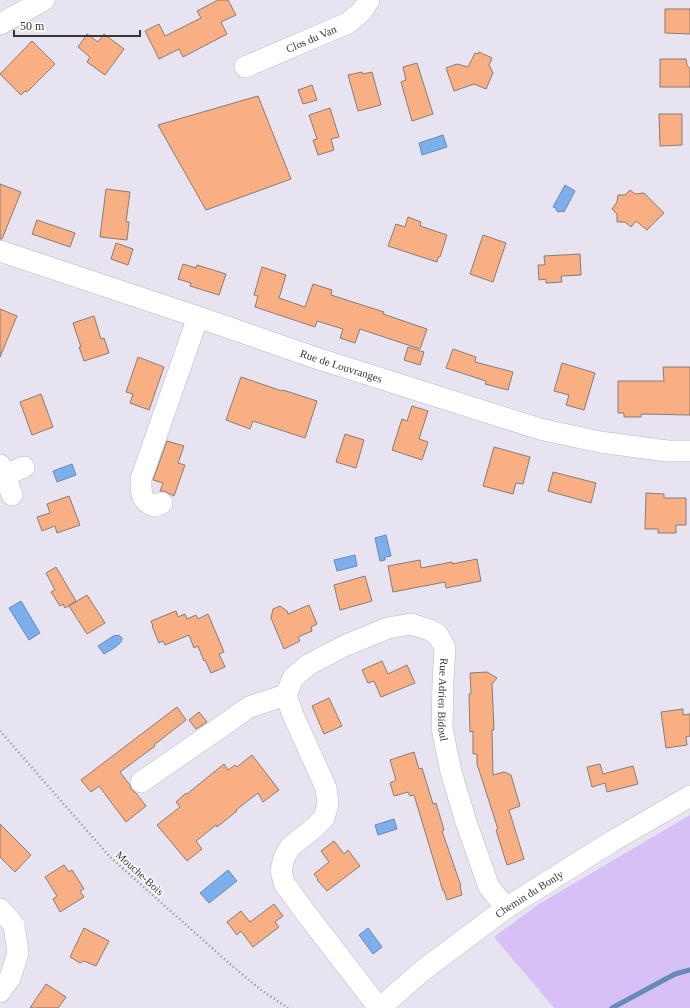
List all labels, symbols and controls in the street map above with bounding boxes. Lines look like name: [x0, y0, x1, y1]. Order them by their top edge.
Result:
scale bar: [14, 12, 140, 38]
text: 50 m: [20, 19, 45, 33]
street label: Clos du Van: [284, 22, 339, 55]
street label: Rue de Louvranges: [299, 347, 384, 385]
street label: Rue Adrien Bidoul: [436, 658, 451, 742]
street label: Mouche-Bois: [114, 849, 166, 897]
street label: Chemin du Bonly: [493, 867, 566, 920]

